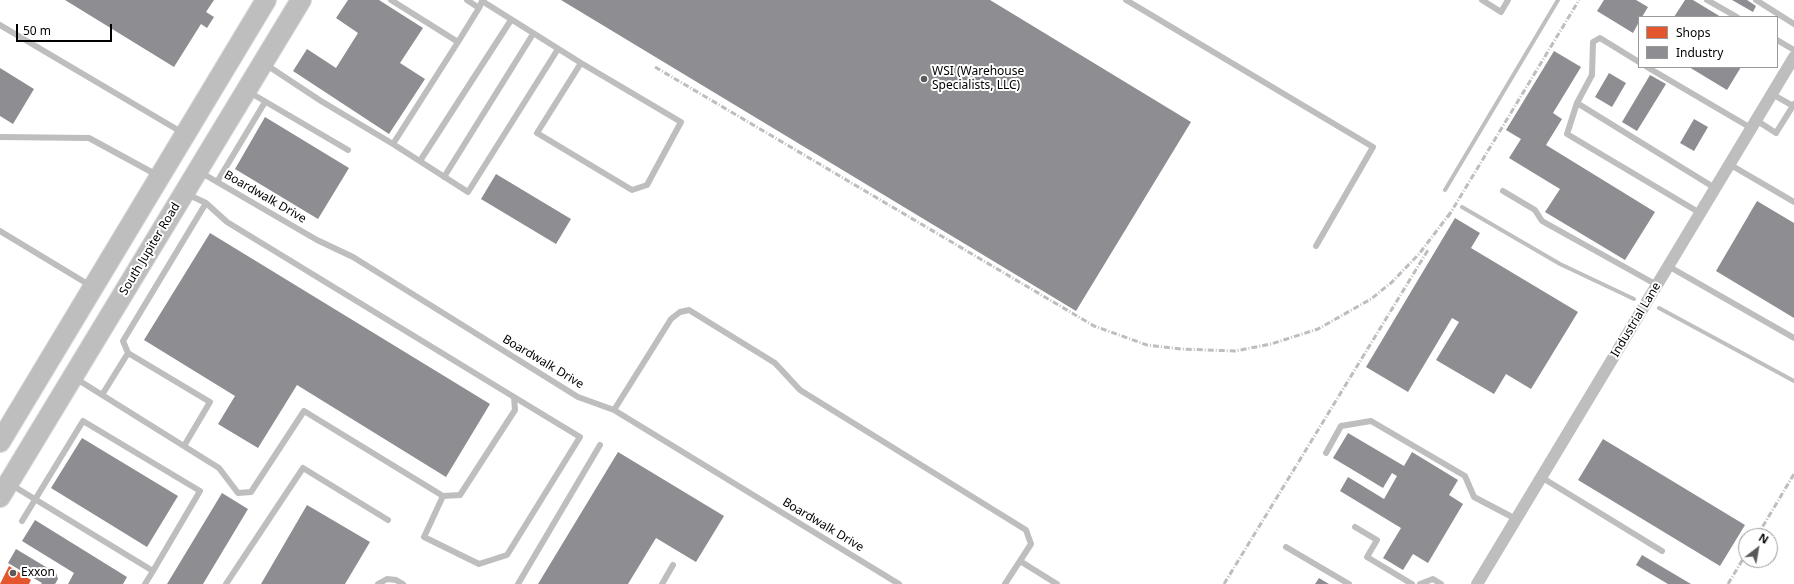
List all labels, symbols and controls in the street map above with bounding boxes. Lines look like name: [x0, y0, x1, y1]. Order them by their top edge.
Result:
scale bar: [18, 16, 114, 42]
legend: [1638, 16, 1778, 68]
text: 50 m: [23, 22, 51, 39]
text: Shops: [1676, 24, 1710, 41]
text: Industry: [1676, 44, 1723, 61]
place label: WSI (Warehouse Specialists, LLC): [932, 65, 1024, 93]
marker: WSI (Warehouse Specialists, LLC): [919, 74, 929, 84]
street label: Boardwalk Drive: [221, 168, 309, 226]
street label: South Jupiter Road: [117, 200, 183, 298]
street label: Industrial Lane: [1608, 280, 1664, 360]
street label: Boardwalk Drive: [500, 332, 586, 392]
street label: Boardwalk Drive: [780, 495, 866, 555]
north arrow: [1738, 528, 1778, 568]
text: N: [1756, 529, 1772, 547]
place label: Exxon: [21, 566, 55, 580]
marker: Exxon: [8, 568, 18, 578]

